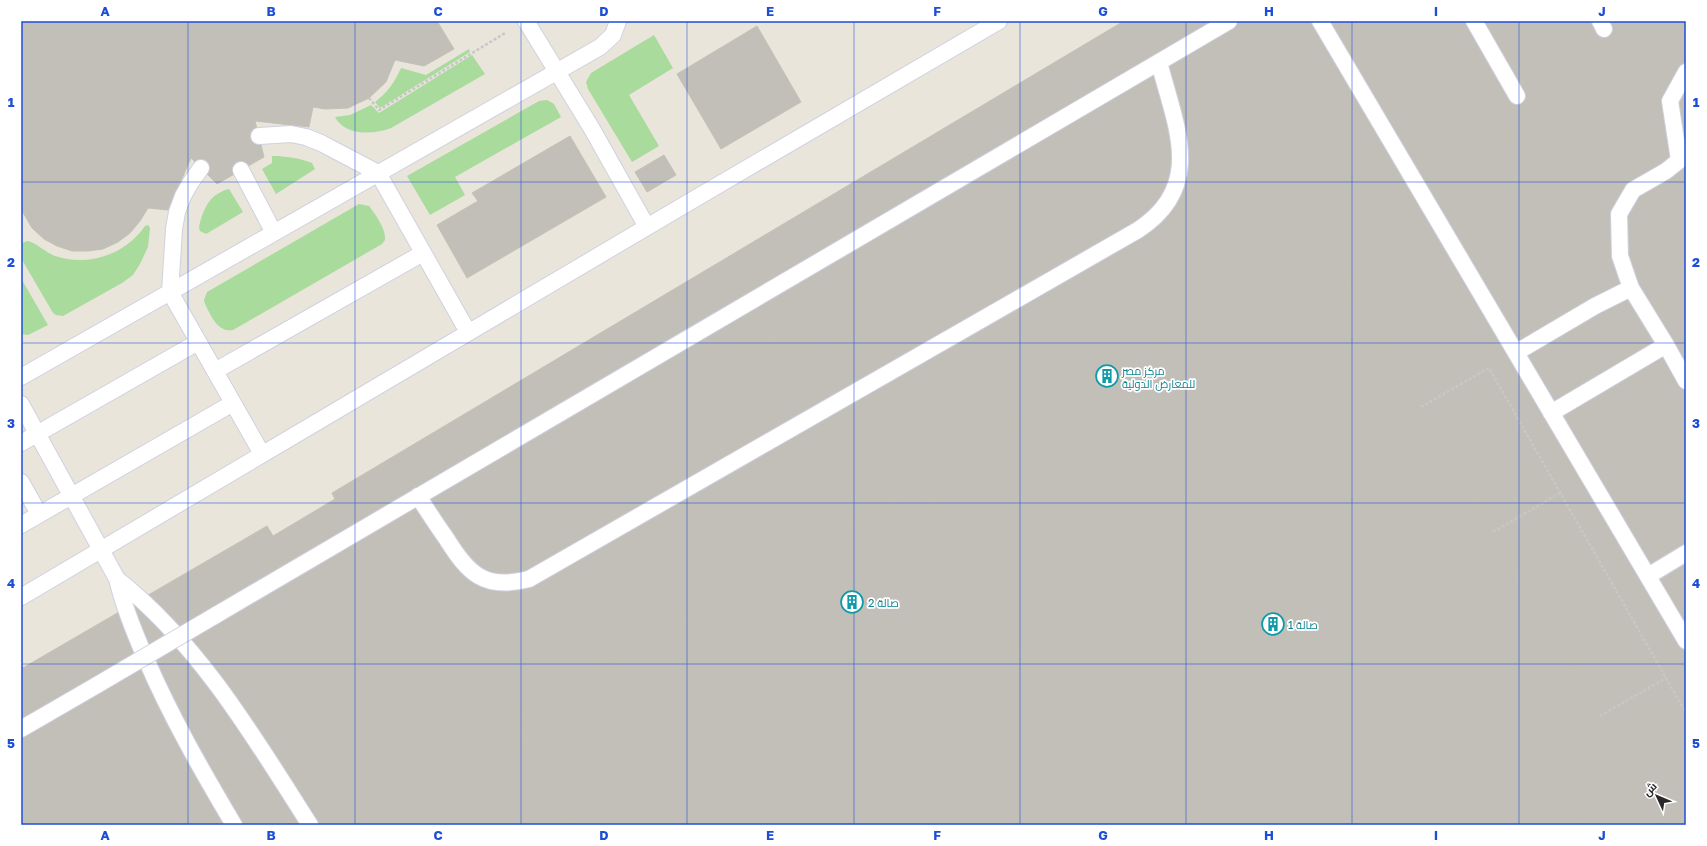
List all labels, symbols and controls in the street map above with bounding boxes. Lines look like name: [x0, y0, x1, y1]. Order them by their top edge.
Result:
text: A: [100, 3, 110, 19]
text: B: [266, 3, 276, 19]
text: C: [433, 3, 443, 19]
text: D: [599, 3, 609, 19]
text: E: [766, 3, 774, 19]
text: F: [933, 3, 941, 19]
text: G: [1098, 3, 1108, 19]
text: H: [1264, 3, 1274, 19]
text: I: [1434, 3, 1438, 19]
text: J: [1598, 3, 1606, 19]
text: 1: [8, 94, 15, 110]
text: 1: [1693, 94, 1700, 110]
text: 2: [7, 254, 15, 270]
text: 2: [1692, 254, 1700, 270]
building icon: مركز مصر للمعارض الدولية: [1094, 363, 1120, 389]
place label: مركز مصر للمعارض الدولية: [1121, 364, 1195, 391]
text: 3: [7, 415, 15, 431]
text: 3: [1692, 415, 1700, 431]
text: 4: [7, 575, 15, 591]
text: 4: [1692, 575, 1700, 591]
building icon: صالة 2: [839, 589, 865, 615]
place label: صالة 2: [868, 596, 899, 609]
building icon: صالة 1: [1260, 611, 1286, 637]
place label: صالة 1: [1288, 618, 1318, 631]
text: 5: [7, 735, 15, 751]
text: 5: [1692, 735, 1700, 751]
north arrow: [1637, 776, 1677, 816]
text: ش: [1640, 779, 1660, 799]
text: A: [100, 827, 110, 843]
text: B: [266, 827, 276, 843]
text: C: [433, 827, 443, 843]
text: D: [599, 827, 609, 843]
text: E: [766, 827, 774, 843]
text: F: [933, 827, 941, 843]
text: G: [1098, 827, 1108, 843]
text: H: [1264, 827, 1274, 843]
text: I: [1434, 827, 1438, 843]
text: J: [1598, 827, 1606, 843]

